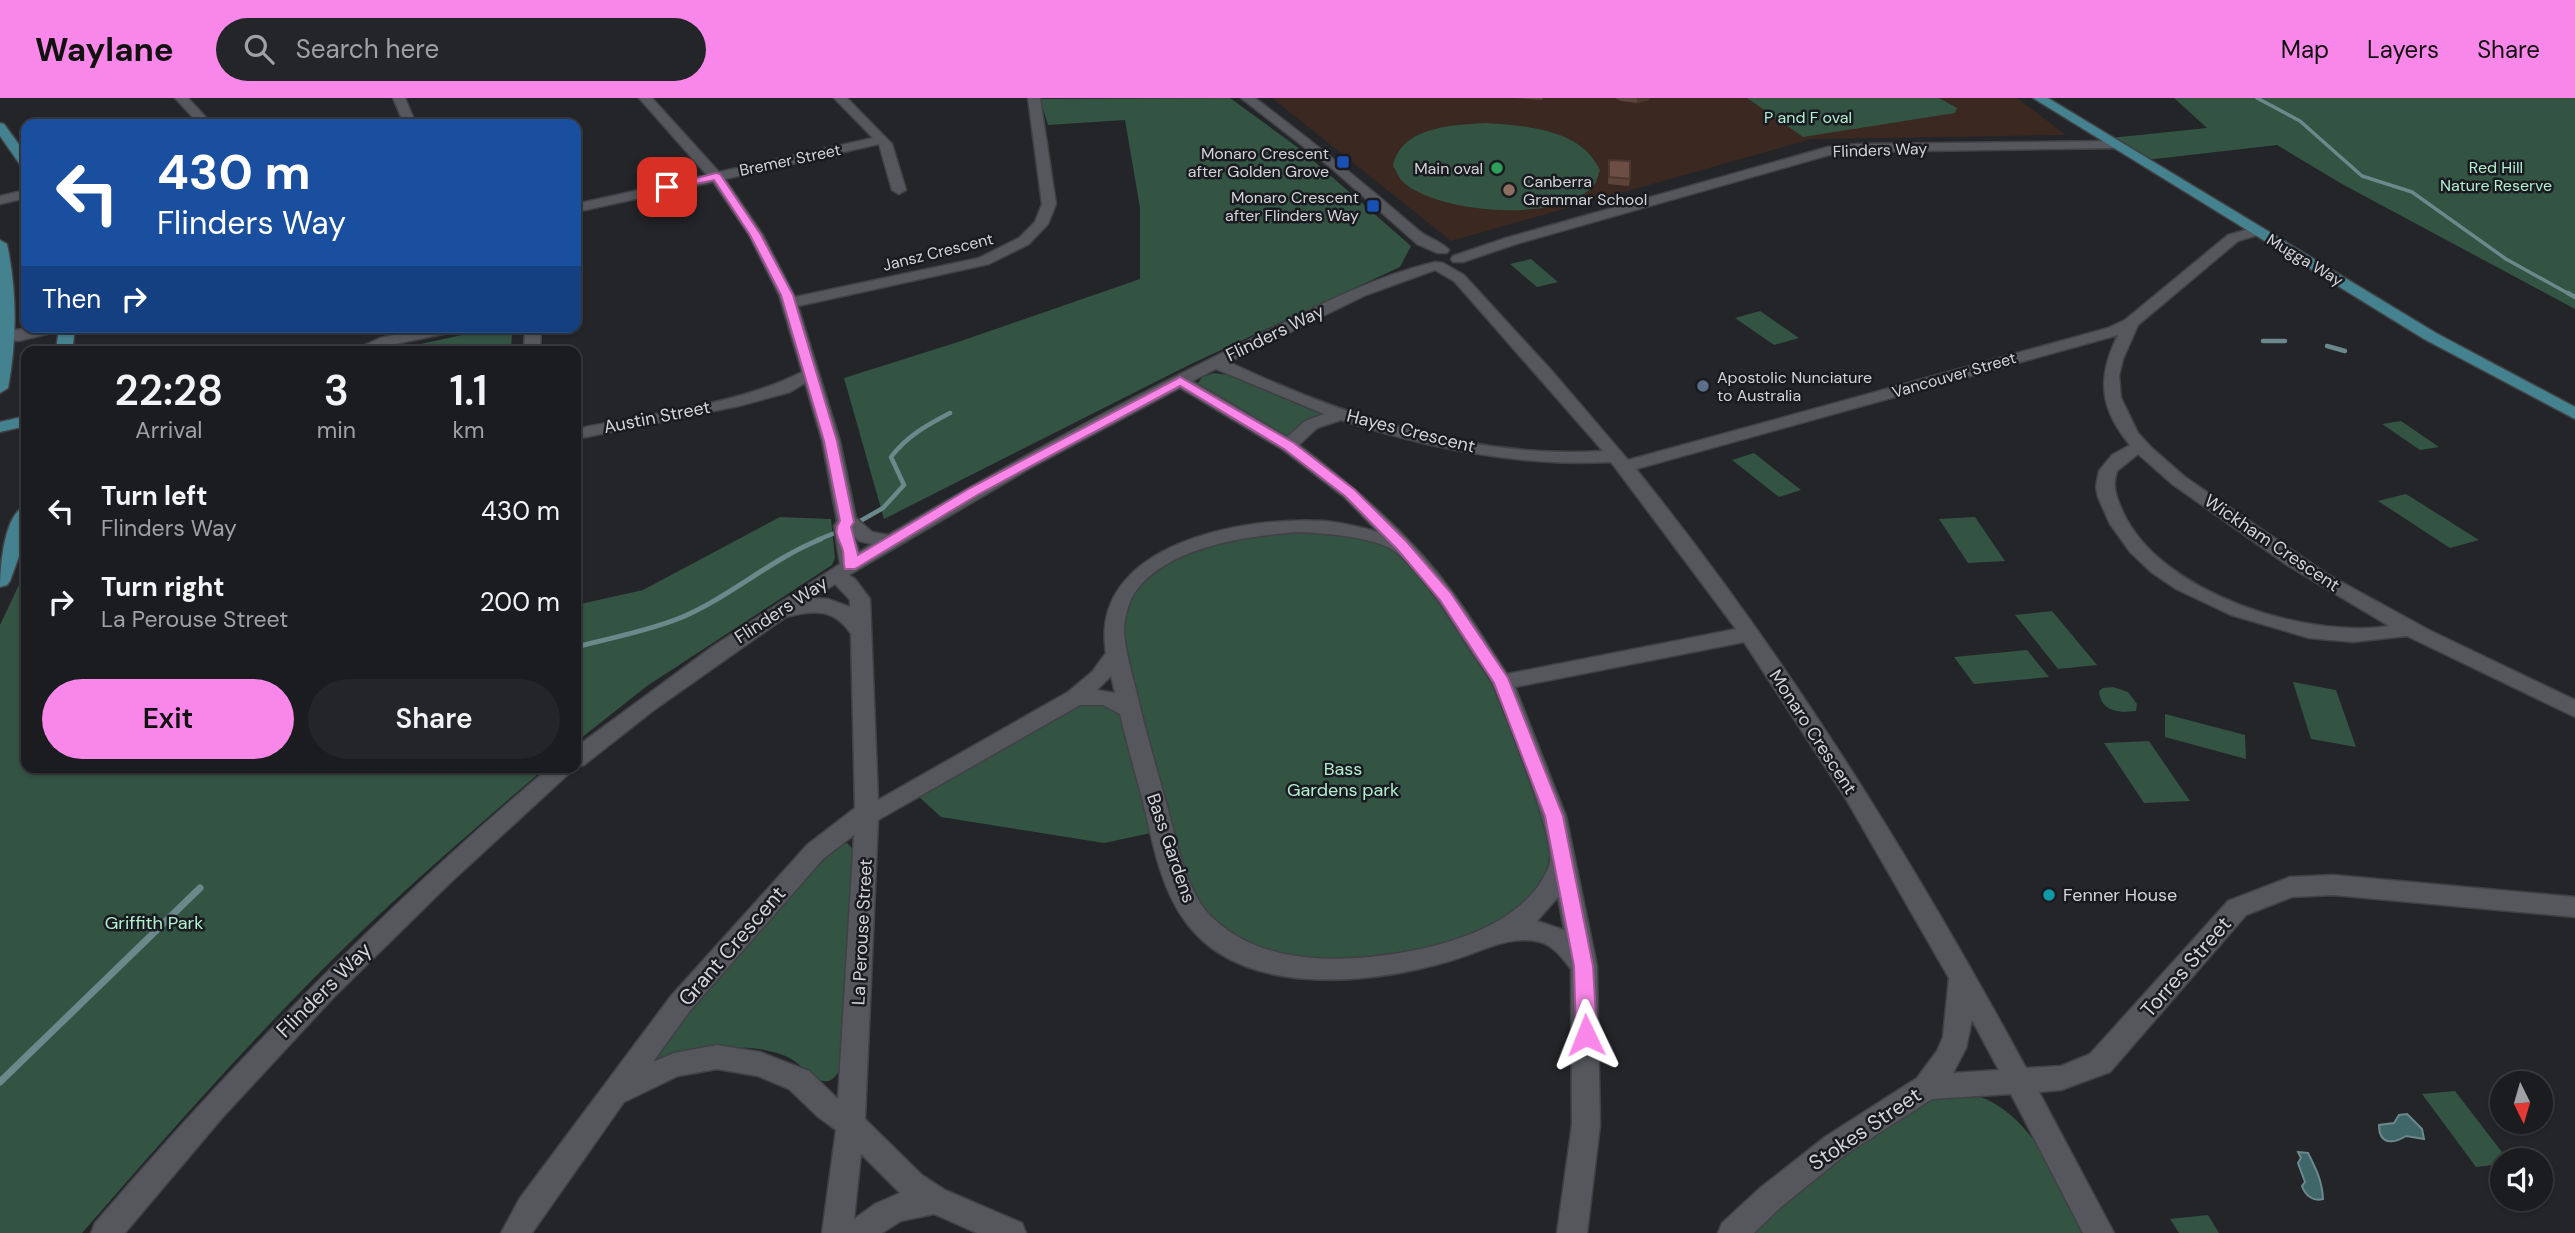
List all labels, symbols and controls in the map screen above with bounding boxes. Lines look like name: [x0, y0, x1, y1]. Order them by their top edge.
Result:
search box: [216, 18, 706, 81]
text: Waylane: [35, 28, 174, 71]
icon: search: [240, 30, 278, 68]
text: Search here: [296, 32, 439, 66]
text: Map: [2281, 34, 2329, 65]
text: Layers: [2367, 34, 2439, 65]
text: Share: [2477, 34, 2540, 65]
park label: P and F oval: [1764, 107, 1852, 128]
street label: Flinders Way: [1832, 138, 1928, 162]
street label: Bremer Street: [737, 139, 843, 181]
text: 430 m: [157, 140, 311, 204]
place label: Monaro Crescent after Golden Grove: [1188, 143, 1329, 182]
icon: left: [42, 147, 133, 238]
marker: Monaro Crescent after Golden Grove: [1335, 154, 1351, 170]
pin: [637, 157, 697, 217]
park label: Red Hill Nature Reserve: [2440, 157, 2552, 196]
place label: Main oval: [1414, 158, 1483, 179]
marker: Main oval: [1489, 160, 1505, 176]
icon: arrive: [648, 168, 686, 206]
place label: Canberra Grammar School: [1523, 171, 1647, 210]
marker: Canberra Grammar School: [1501, 182, 1517, 198]
place label: Monaro Crescent after Flinders Way: [1225, 187, 1359, 226]
marker: Monaro Crescent after Flinders Way: [1365, 198, 1381, 214]
text: Flinders Way: [157, 202, 346, 244]
street label: Jansz Crescent: [880, 228, 996, 276]
street label: Mugga Way: [2263, 229, 2347, 291]
icon: right: [115, 280, 153, 318]
text: Then: [42, 282, 101, 316]
street label: Flinders Way: [1222, 299, 1328, 367]
street label: Vancouver Street: [1890, 347, 2018, 403]
text: 22:28: [115, 363, 223, 418]
text: 3: [324, 363, 349, 418]
text: 1.1: [450, 363, 487, 418]
place label: Apostolic Nunciature to Australia: [1717, 367, 1872, 406]
marker: Apostolic Nunciature to Australia: [1695, 378, 1711, 394]
street label: Austin Street: [602, 395, 712, 439]
street label: Hayes Crescent: [1344, 403, 1478, 459]
text: Arrival: [135, 415, 202, 445]
text: min: [317, 415, 356, 445]
text: km: [452, 415, 485, 445]
text: Turn left: [101, 479, 208, 513]
street label: Wickham Crescent: [2200, 489, 2344, 597]
icon: left: [42, 492, 80, 530]
text: 430 m: [481, 494, 560, 528]
text: Flinders Way: [101, 513, 237, 543]
text: Turn right: [101, 570, 225, 604]
street label: Flinders Way: [730, 571, 832, 649]
icon: right: [42, 583, 80, 621]
text: 200 m: [480, 585, 560, 619]
text: La Perouse Street: [101, 604, 288, 634]
street label: Monaro Crescent: [1764, 665, 1862, 799]
button: Exit: [42, 679, 294, 759]
button: Share: [308, 679, 560, 759]
park label: Bass Gardens park: [1287, 757, 1399, 802]
street label: Bass Gardens: [1141, 790, 1201, 906]
street label: La Perouse Street: [846, 858, 878, 1006]
street label: Grant Crescent: [672, 880, 792, 1012]
place label: Fenner House: [2063, 883, 2177, 907]
marker: Fenner House: [2041, 887, 2057, 903]
park label: Griffith Park: [105, 911, 203, 935]
street label: Torres Street: [2134, 911, 2238, 1023]
street label: Flinders Way: [270, 936, 378, 1044]
position arrow: [1549, 998, 1623, 1072]
north arrow: [2490, 1071, 2553, 1134]
map controls: [2490, 1071, 2553, 1211]
street label: Stokes Street: [1803, 1081, 1927, 1177]
button: sound: [2490, 1148, 2553, 1211]

